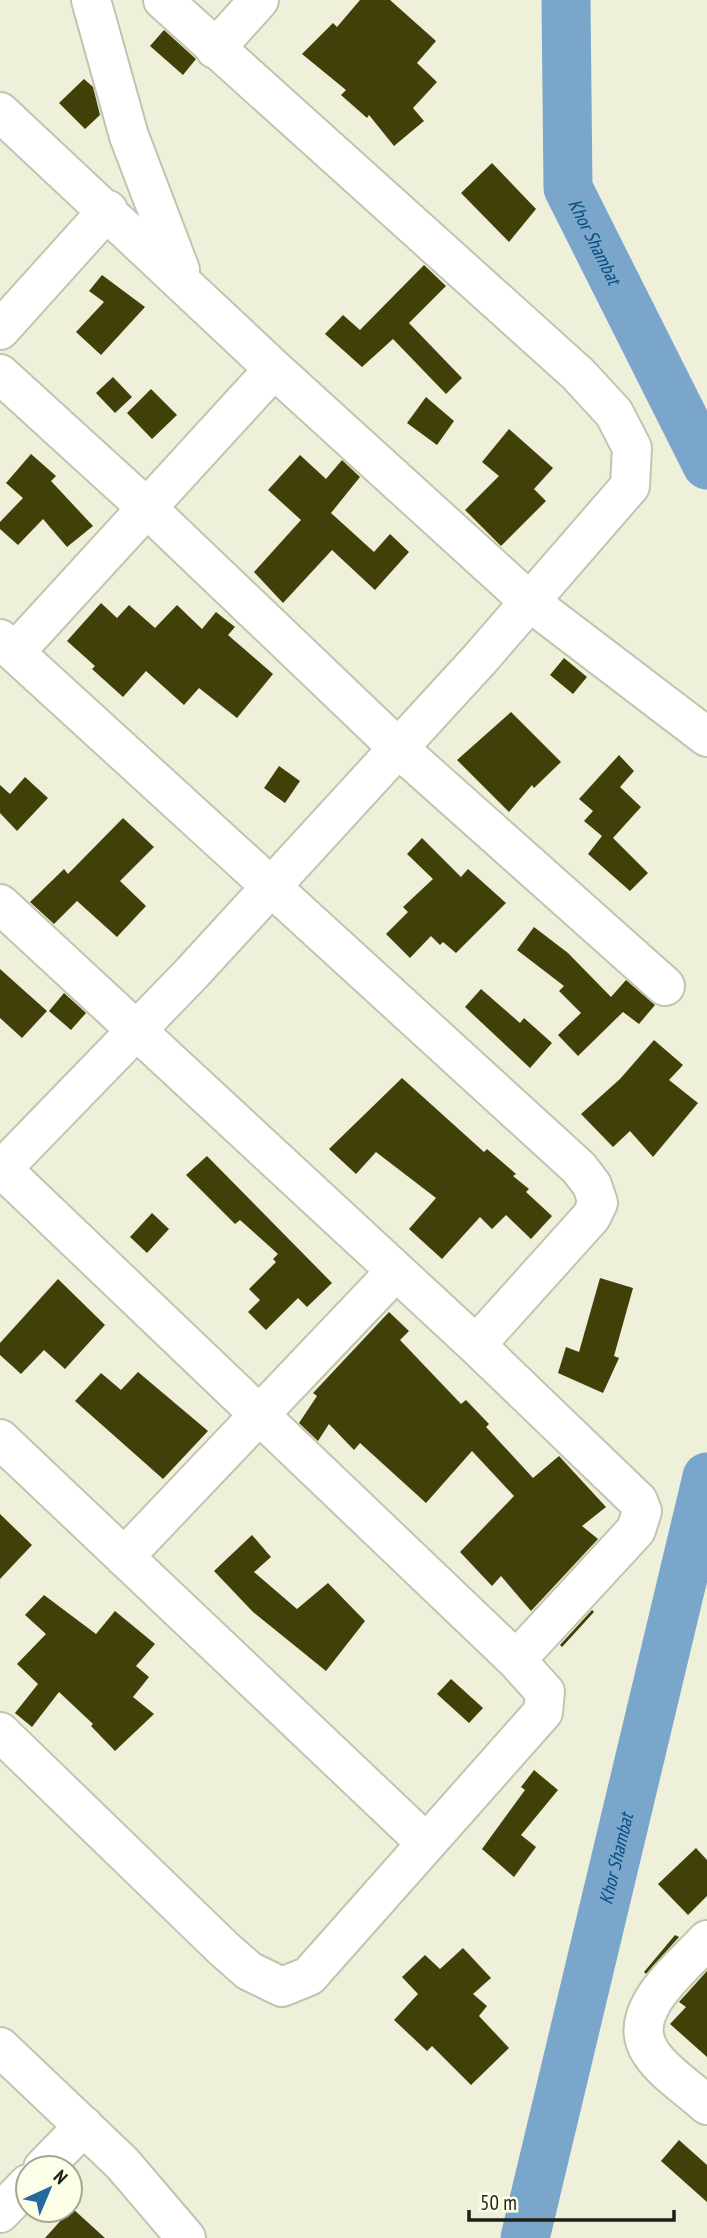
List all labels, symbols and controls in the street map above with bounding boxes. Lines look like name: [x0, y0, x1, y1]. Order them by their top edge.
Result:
water label: Khor Shambat: [563, 195, 628, 291]
water label: Khor Shambat: [593, 1808, 639, 1907]
north arrow: [14, 2154, 84, 2224]
text: N: [49, 2165, 73, 2189]
scale bar: [469, 2178, 674, 2222]
text: 50 m: [480, 2189, 517, 2216]

